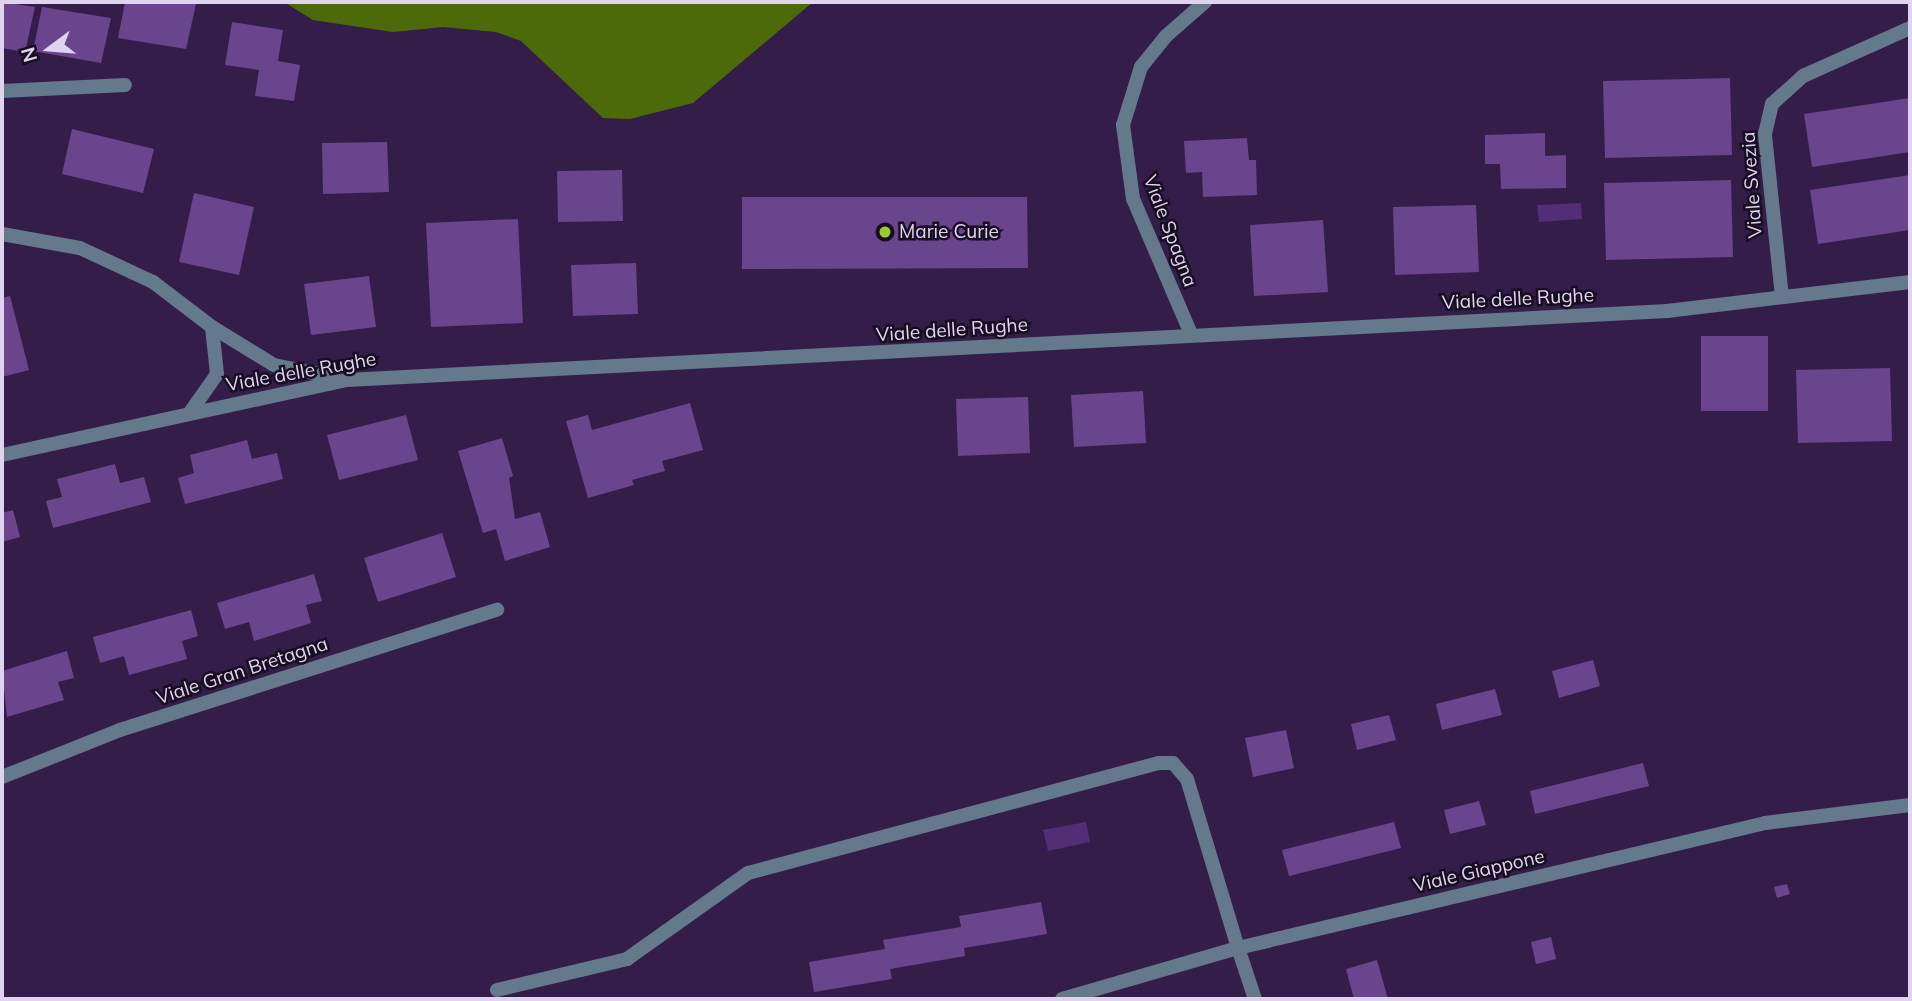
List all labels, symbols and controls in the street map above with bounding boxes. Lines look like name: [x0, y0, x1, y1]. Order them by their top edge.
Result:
north arrow: [14, 14, 84, 84]
text: N: [15, 45, 42, 65]
street label: Viale Svezia: [1737, 131, 1767, 239]
street label: Viale Spagna: [1138, 172, 1202, 290]
place label: Marie Curie: [899, 221, 999, 243]
marker: Marie Curie: [877, 224, 893, 240]
street label: Viale delle Rughe: [1441, 284, 1595, 314]
street label: Viale delle Rughe: [875, 313, 1029, 347]
street label: Viale delle Rughe: [224, 348, 378, 396]
street label: Viale Gran Bretagna: [153, 632, 331, 710]
street label: Viale Giappone: [1411, 845, 1547, 897]

